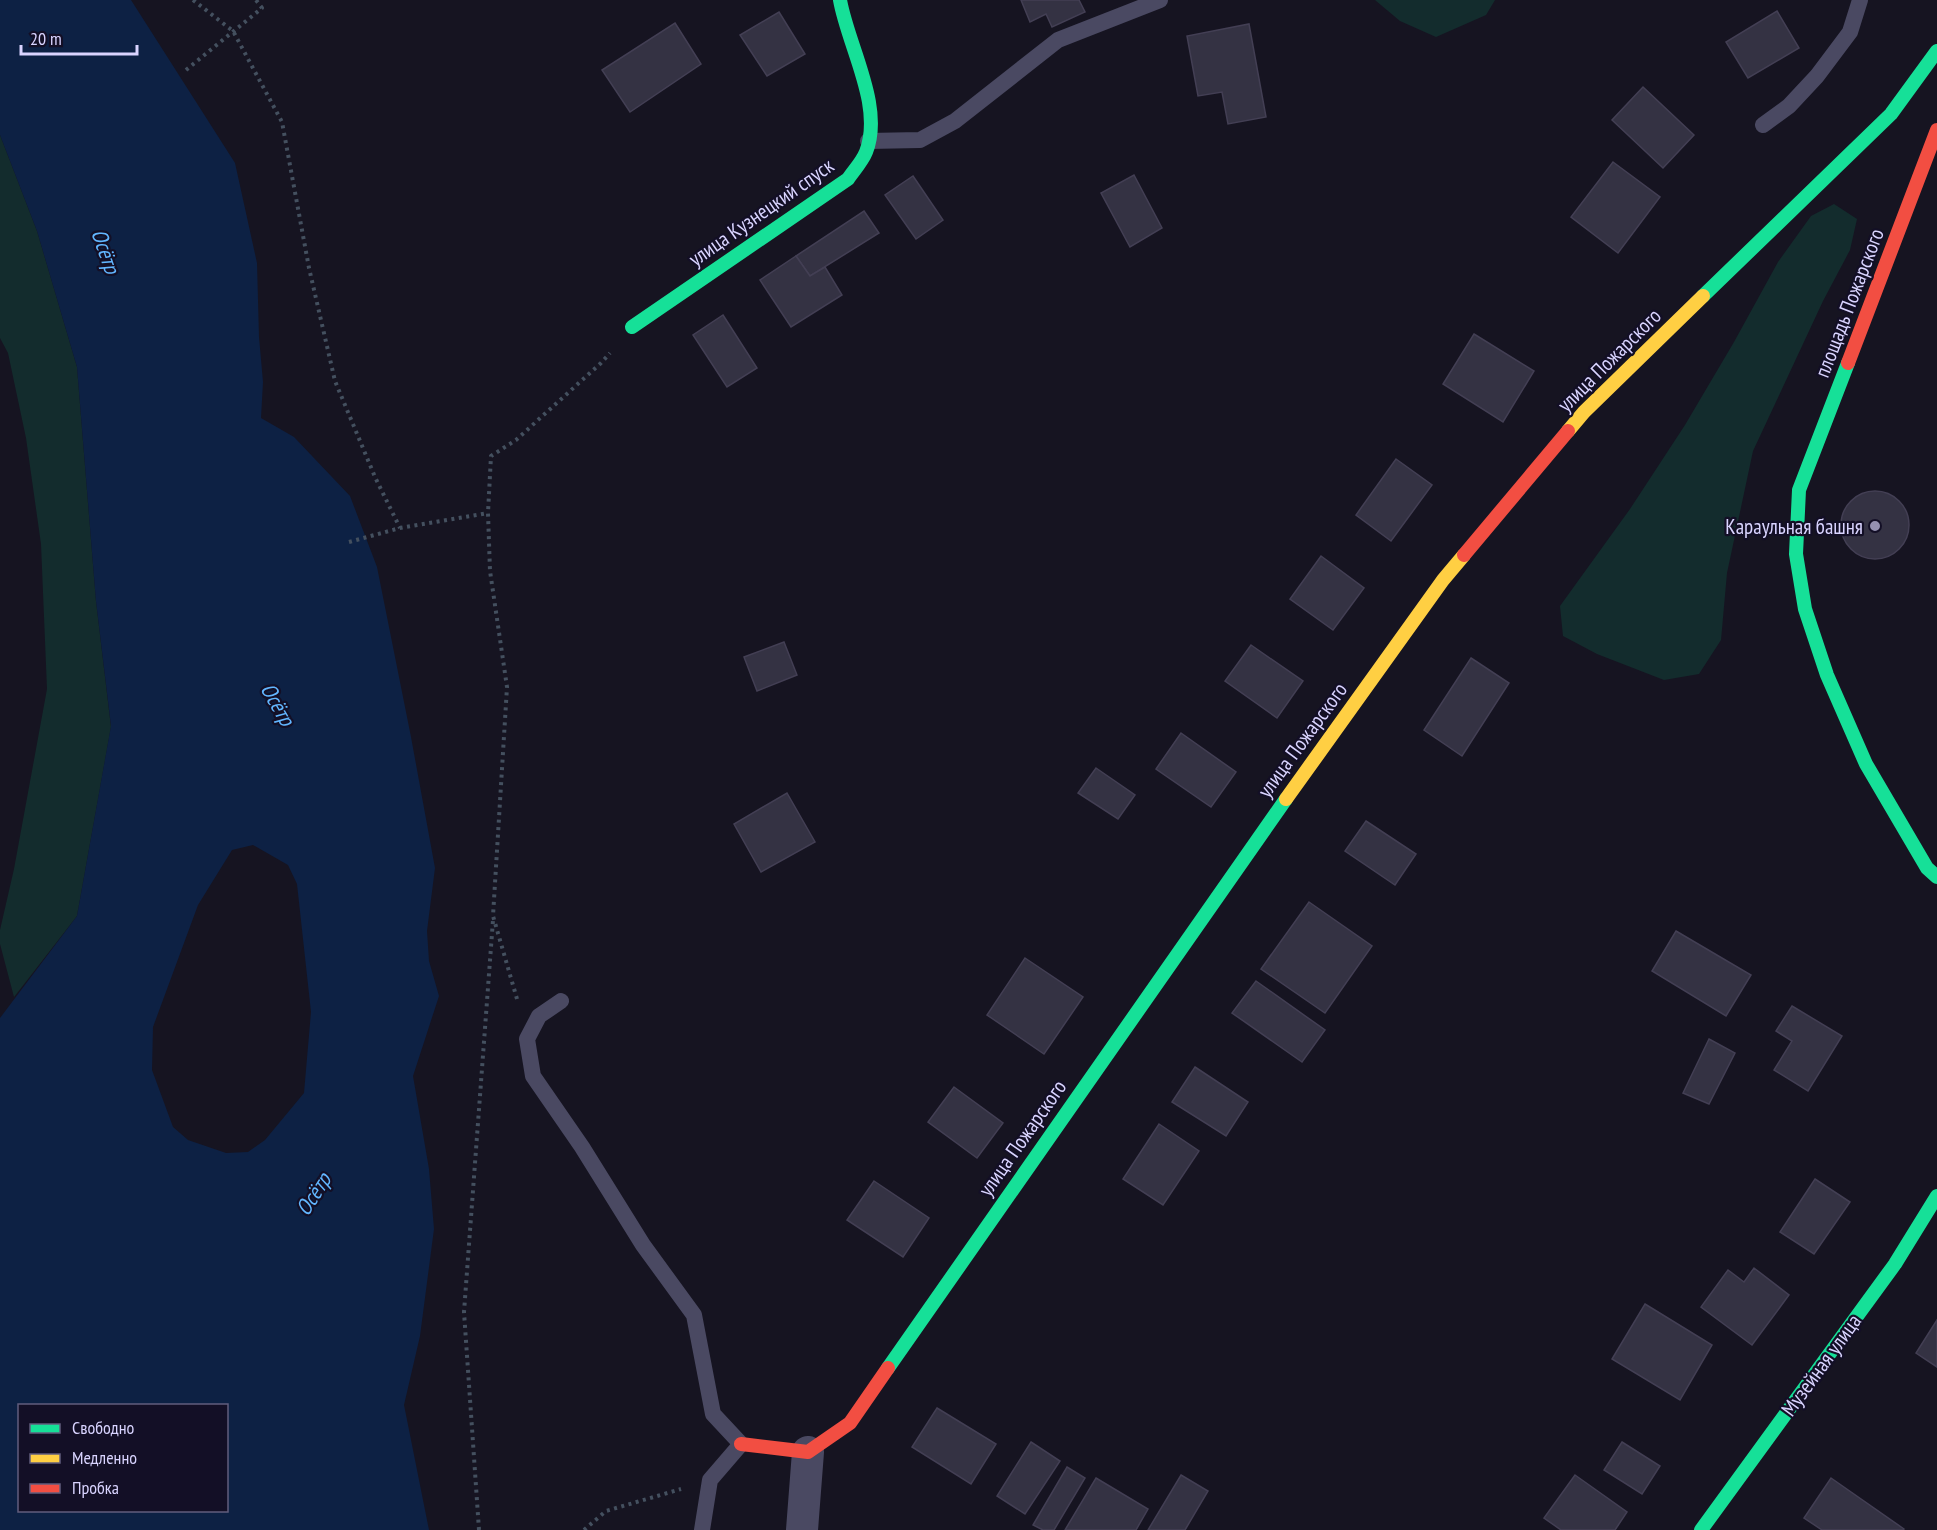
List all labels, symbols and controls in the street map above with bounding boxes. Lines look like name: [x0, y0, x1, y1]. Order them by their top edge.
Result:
scale bar: [21, 18, 136, 56]
text: 20 m: [30, 27, 62, 50]
street label: улица Кузнецкий спуск: [683, 152, 839, 272]
water label: Осётр: [85, 225, 127, 278]
street label: площадь Пожарского: [1808, 225, 1890, 381]
street label: улица Пожарского: [1551, 302, 1667, 418]
place label: Караульная башня: [1725, 513, 1863, 540]
marker: Караульная башня: [1868, 519, 1882, 533]
water label: Осётр: [255, 677, 302, 732]
street label: улица Пожарского: [1251, 677, 1353, 803]
street label: улица Пожарского: [972, 1075, 1072, 1201]
water label: Осётр: [289, 1166, 338, 1221]
street label: Музейная улица: [1775, 1309, 1867, 1421]
legend: [18, 1404, 228, 1512]
text: Свободно: [72, 1416, 135, 1439]
text: Медленно: [72, 1446, 137, 1469]
text: Пробка: [72, 1476, 119, 1499]

